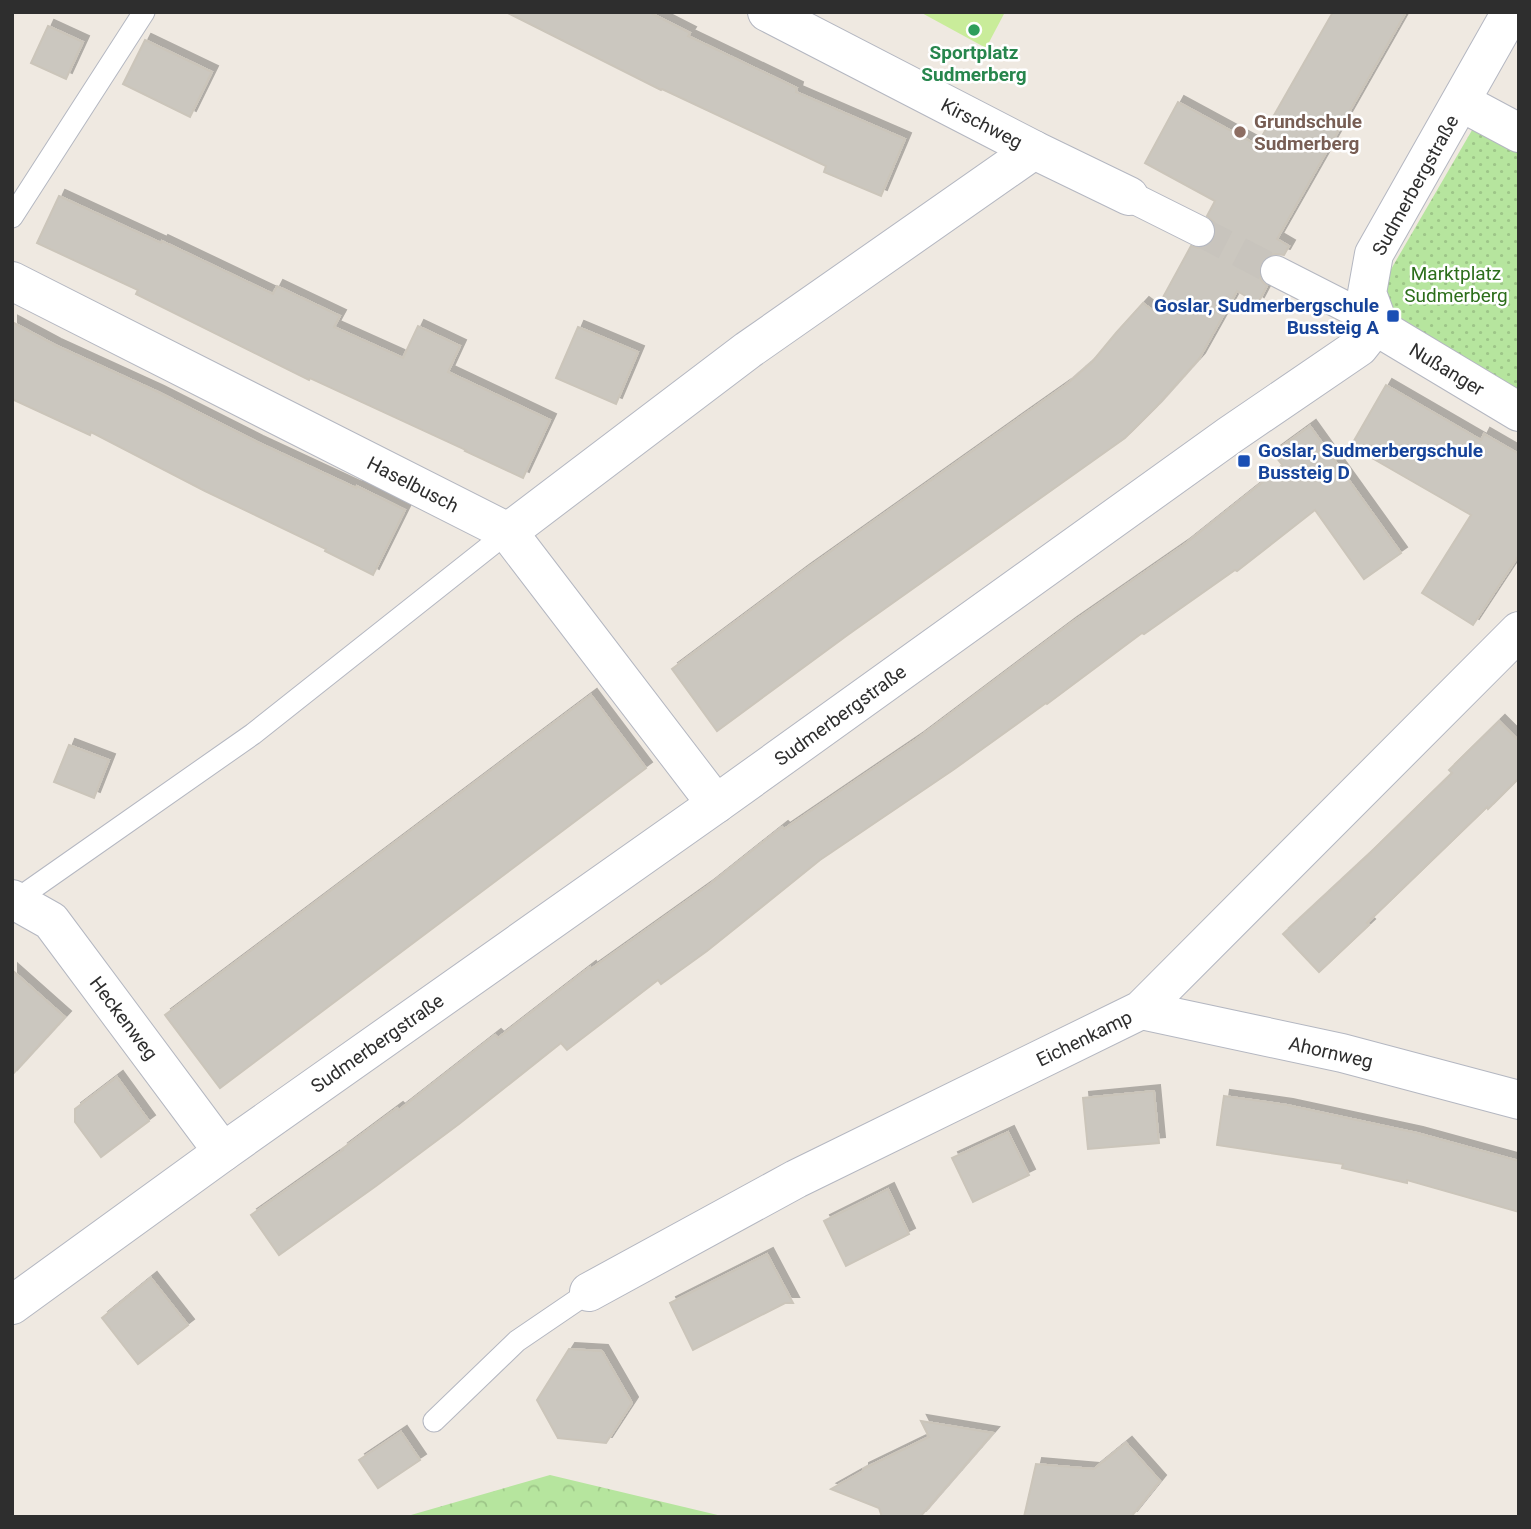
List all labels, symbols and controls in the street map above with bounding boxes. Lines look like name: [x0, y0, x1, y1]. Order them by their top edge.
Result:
marker: Sportplatz Sudmerberg: [966, 22, 982, 38]
place label: Sportplatz Sudmerberg: [921, 41, 1027, 86]
street label: Kirschweg: [937, 93, 1026, 154]
place label: Grundschule Sudmerberg: [1254, 110, 1362, 155]
street label: Sudmerbergstraße: [1367, 111, 1464, 260]
marker: Grundschule Sudmerberg: [1232, 124, 1248, 140]
park label: Marktplatz Sudmerberg: [1404, 262, 1508, 307]
place label: Goslar, Sudmerbergschule Bussteig A: [1154, 294, 1379, 339]
marker: Goslar, Sudmerbergschule Bussteig A: [1385, 308, 1401, 324]
street label: Nußanger: [1405, 338, 1489, 401]
place label: Goslar, Sudmerbergschule Bussteig D: [1258, 439, 1483, 484]
street label: Haselbusch: [363, 452, 462, 517]
marker: Goslar, Sudmerbergschule Bussteig D: [1236, 453, 1252, 469]
street label: Sudmerbergstraße: [770, 660, 911, 771]
street label: Heckenweg: [85, 972, 162, 1065]
street label: Sudmerbergstraße: [306, 989, 448, 1098]
street label: Eichenkamp: [1033, 1005, 1136, 1072]
street label: Ahornweg: [1287, 1032, 1375, 1073]

